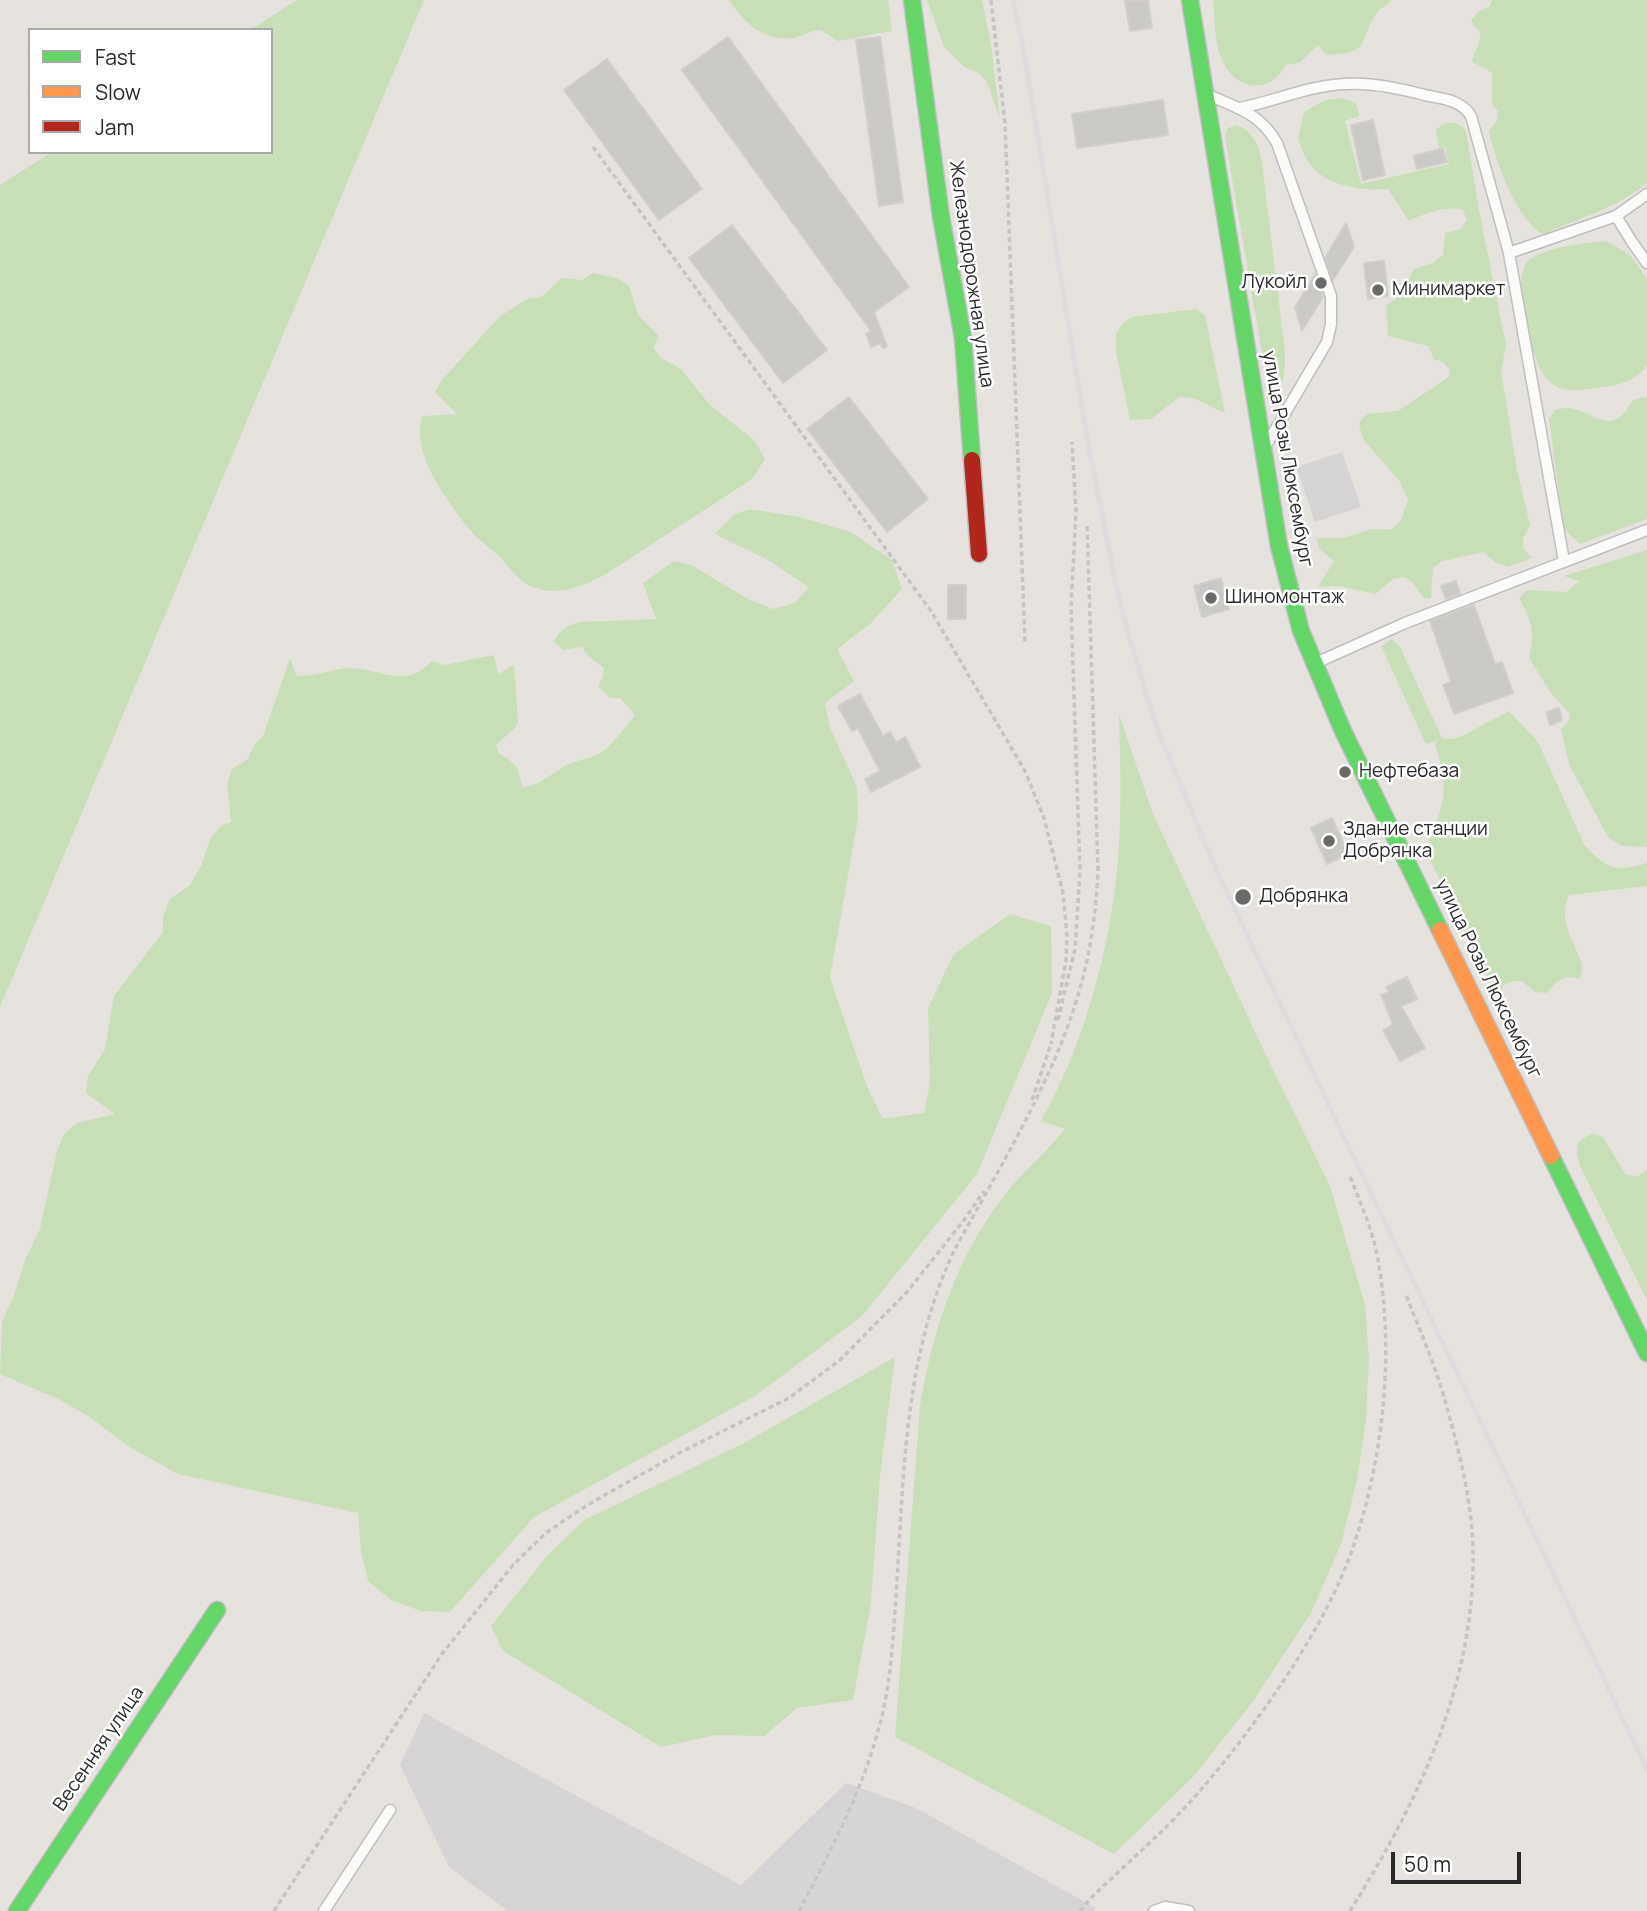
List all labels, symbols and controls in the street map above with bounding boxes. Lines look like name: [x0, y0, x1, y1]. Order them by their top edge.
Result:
legend: [28, 28, 273, 154]
text: Fast: [95, 43, 136, 71]
text: Slow: [95, 78, 141, 106]
text: Jam: [95, 113, 134, 141]
street label: Железнодорожная улица: [944, 159, 998, 389]
place label: Лукойл: [1241, 272, 1307, 294]
marker: Лукойл: [1313, 275, 1329, 291]
place label: Минимаркет: [1392, 279, 1505, 301]
marker: Минимаркет: [1370, 282, 1386, 298]
street label: улица Розы Люксембург: [1257, 349, 1317, 569]
place label: Шинoмонтаж: [1225, 587, 1344, 609]
marker: Шинoмонтаж: [1203, 590, 1219, 606]
place label: Нефтебаза: [1359, 761, 1459, 783]
marker: Нефтебаза: [1337, 764, 1353, 780]
place label: Здание станции Добрянка: [1343, 819, 1488, 863]
marker: Здание станции Добрянка: [1321, 833, 1337, 849]
street label: улица Розы Люксембург: [1430, 876, 1546, 1082]
place label: Добрянка: [1259, 886, 1348, 908]
marker: Добрянка: [1233, 887, 1253, 907]
street label: Весенняя улица: [49, 1682, 149, 1816]
scale bar: [1395, 1838, 1524, 1882]
text: 50 m: [1404, 1850, 1451, 1878]

